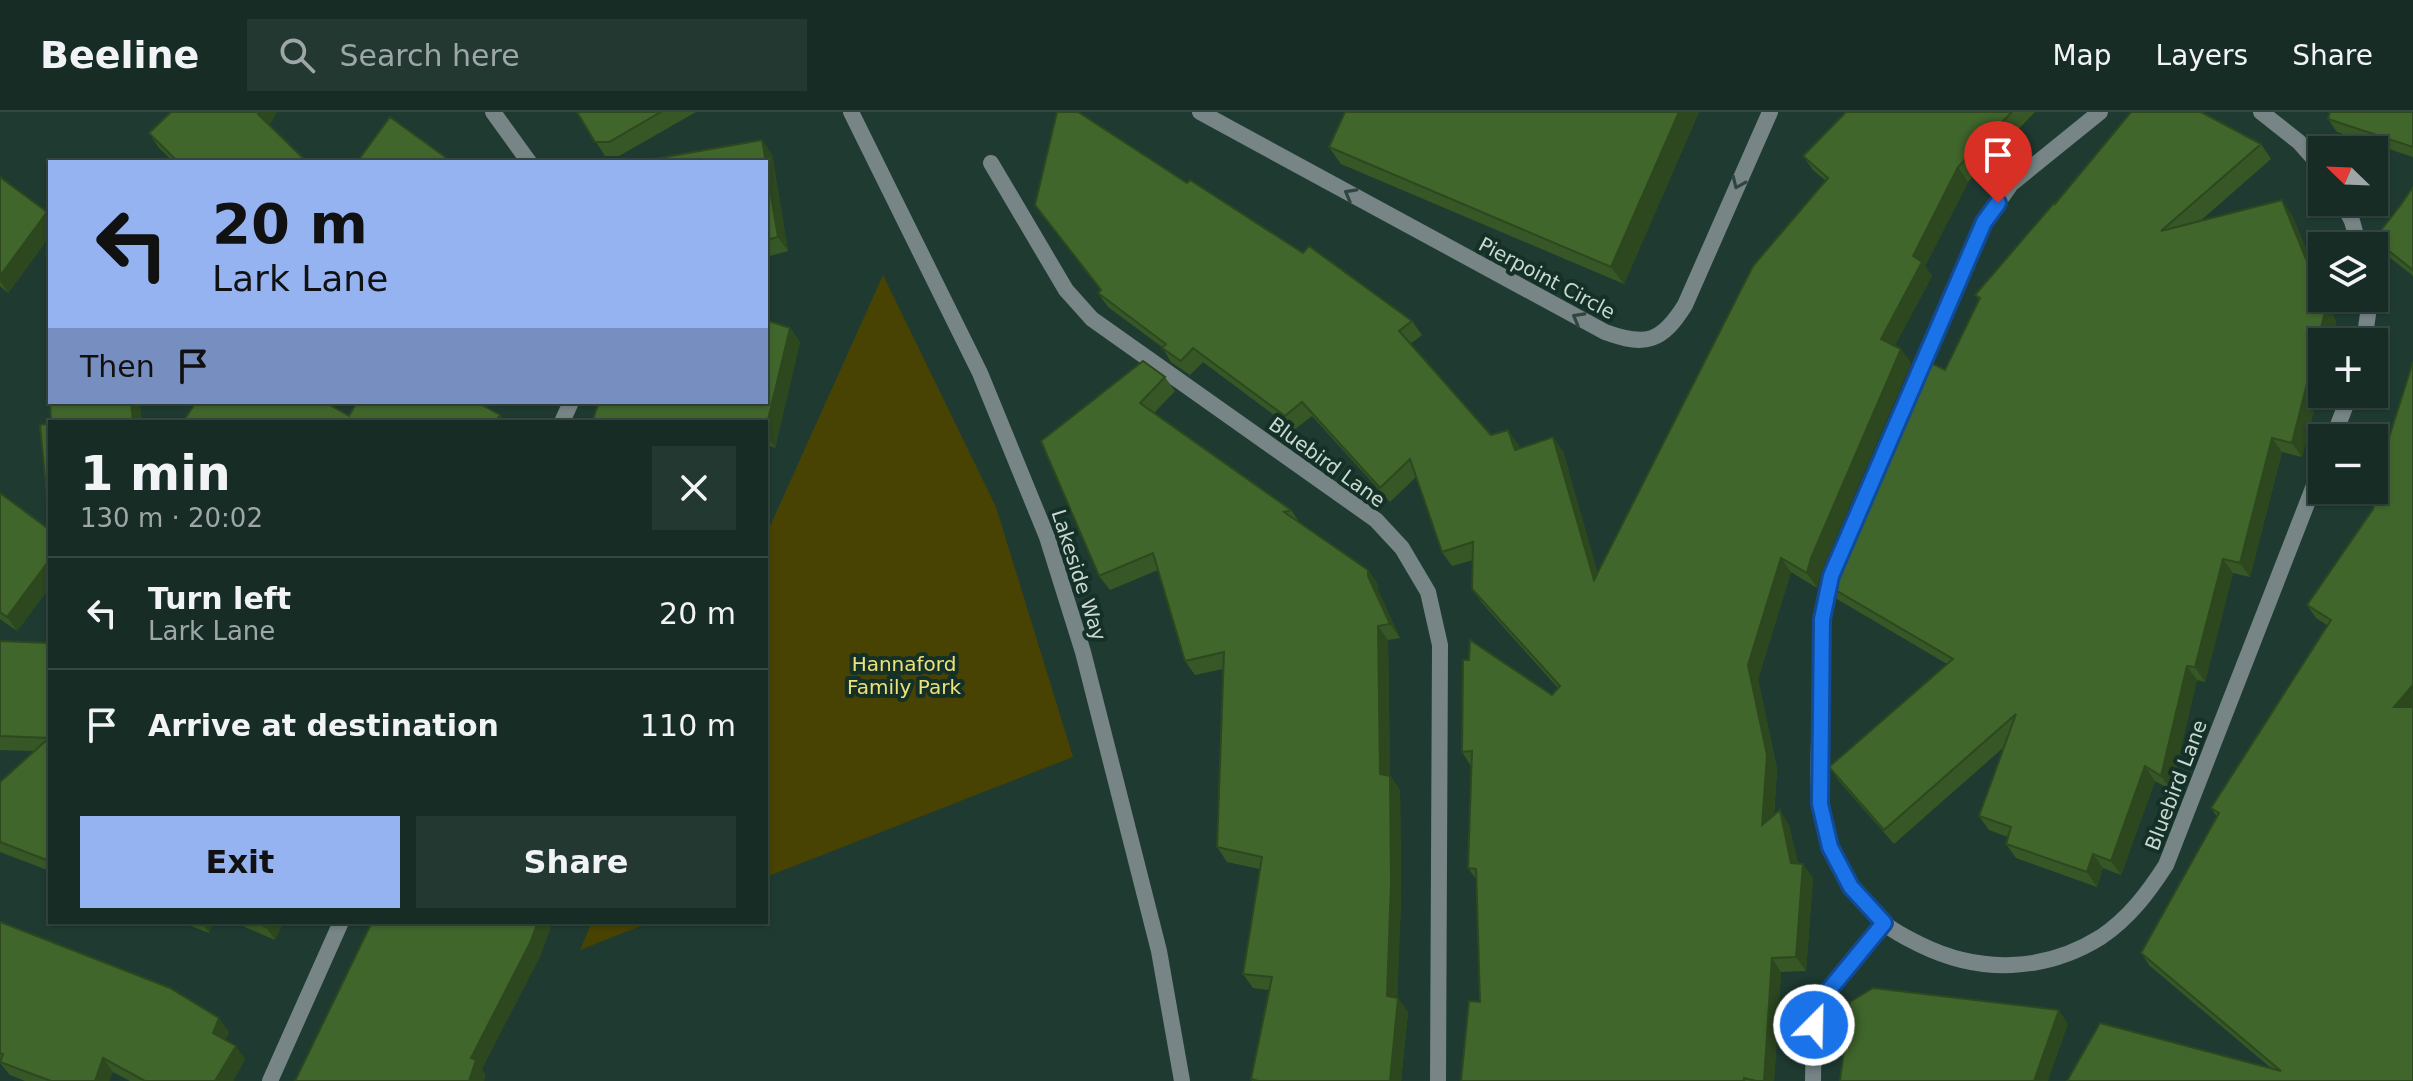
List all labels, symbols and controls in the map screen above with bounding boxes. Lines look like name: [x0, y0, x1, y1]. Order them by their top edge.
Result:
search box: [247, 19, 807, 91]
text: Beeline: [40, 33, 199, 77]
icon: search: [275, 33, 319, 77]
text: Search here: [339, 38, 520, 73]
text: Map: [2052, 39, 2112, 72]
text: Layers: [2156, 39, 2248, 72]
text: Share: [2292, 39, 2373, 72]
pin: [1964, 121, 2032, 203]
icon: arrive: [1976, 133, 2020, 177]
north arrow: [2308, 136, 2388, 216]
map controls: [2308, 136, 2388, 504]
one-way arrow: [1732, 175, 1748, 190]
one-way arrow: [1344, 188, 1358, 203]
text: 20 m: [212, 191, 368, 256]
icon: left: [80, 192, 184, 296]
street label: Pierpoint Circle: [1475, 232, 1619, 324]
button: layers: [2308, 232, 2388, 312]
text: Lark Lane: [212, 258, 388, 299]
one-way arrow: [1573, 312, 1587, 328]
button: +: [2308, 328, 2388, 408]
icon: arrive: [171, 344, 215, 388]
text: Then: [80, 349, 155, 384]
street label: Bluebird Lane: [1264, 412, 1390, 512]
button: −: [2308, 424, 2388, 504]
text: 1 min: [80, 445, 231, 501]
button: close: [652, 446, 736, 530]
text: 130 m · 20:02: [80, 503, 263, 533]
street label: Lakeside Way: [1046, 506, 1112, 644]
text: Turn left: [148, 581, 291, 616]
icon: left: [80, 591, 124, 635]
text: 20 m: [659, 596, 736, 631]
text: Lark Lane: [148, 616, 275, 646]
park label: Hannaford Family Park: [847, 652, 961, 699]
icon: arrive: [80, 703, 124, 747]
text: Arrive at destination: [148, 708, 499, 743]
text: 110 m: [640, 708, 736, 743]
street label: Bluebird Lane: [2140, 716, 2212, 854]
button: Exit: [80, 816, 400, 908]
button: Share: [416, 816, 736, 908]
position arrow: [1772, 983, 1856, 1067]

